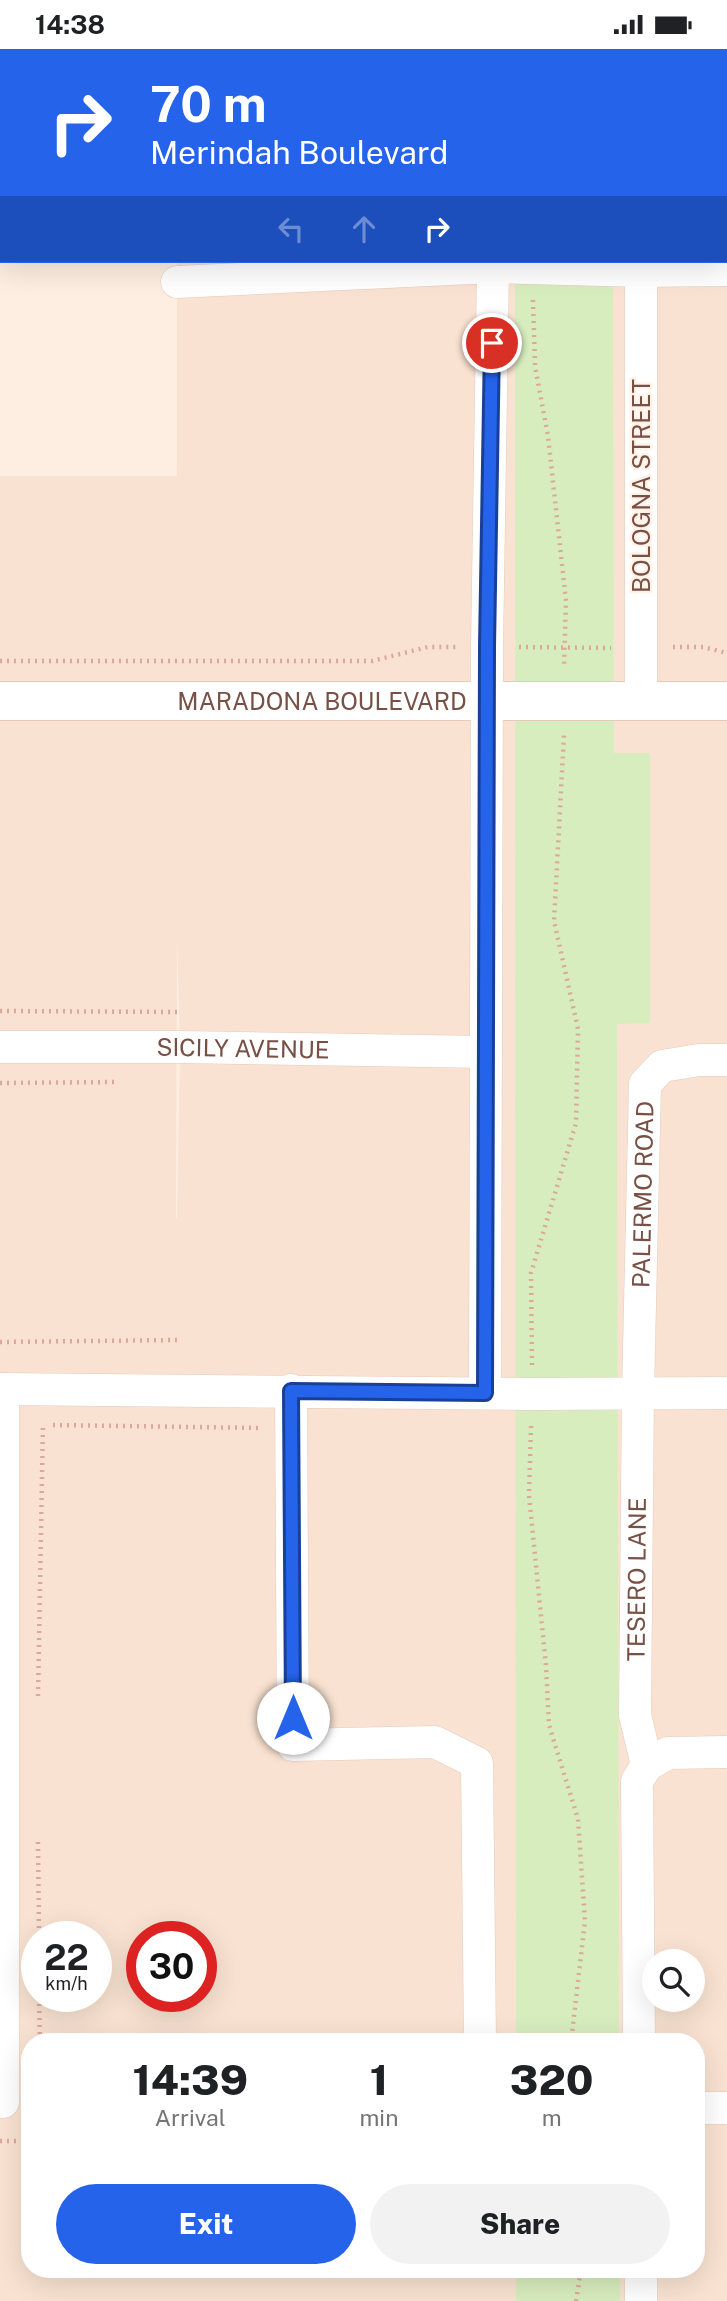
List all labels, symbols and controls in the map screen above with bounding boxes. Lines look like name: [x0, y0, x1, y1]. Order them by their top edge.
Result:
text: 14:38: [35, 9, 105, 40]
text: 70 m: [150, 75, 267, 133]
icon: right: [35, 77, 126, 168]
text: Merindah Boulevard: [150, 134, 448, 171]
icon: left: [272, 210, 310, 248]
icon: ahead: [345, 210, 383, 248]
icon: right: [418, 210, 456, 248]
pin: [462, 313, 522, 373]
icon: arrive: [473, 324, 511, 362]
street label: BOLOGNA STREET: [627, 379, 655, 593]
street label: MARADONA BOULEVARD: [177, 687, 467, 715]
street label: SICILY AVENUE: [156, 1033, 330, 1063]
street label: PALERMO ROAD: [626, 1101, 659, 1288]
street label: TESERO LANE: [621, 1497, 651, 1662]
position arrow: [256, 1681, 330, 1755]
speed limit sign: 30: [126, 1921, 217, 2012]
text: 22: [44, 1937, 89, 1978]
map controls: [642, 1949, 705, 2012]
button: search: [642, 1949, 705, 2012]
text: km/h: [45, 1973, 88, 1994]
text: 14:39: [132, 2055, 248, 2104]
text: 1: [370, 2055, 388, 2104]
text: 320: [510, 2055, 594, 2104]
text: Arrival: [155, 2104, 226, 2131]
text: min: [359, 2104, 398, 2131]
text: m: [542, 2104, 562, 2131]
button: Exit: [56, 2184, 356, 2264]
button: Share: [370, 2184, 670, 2264]

